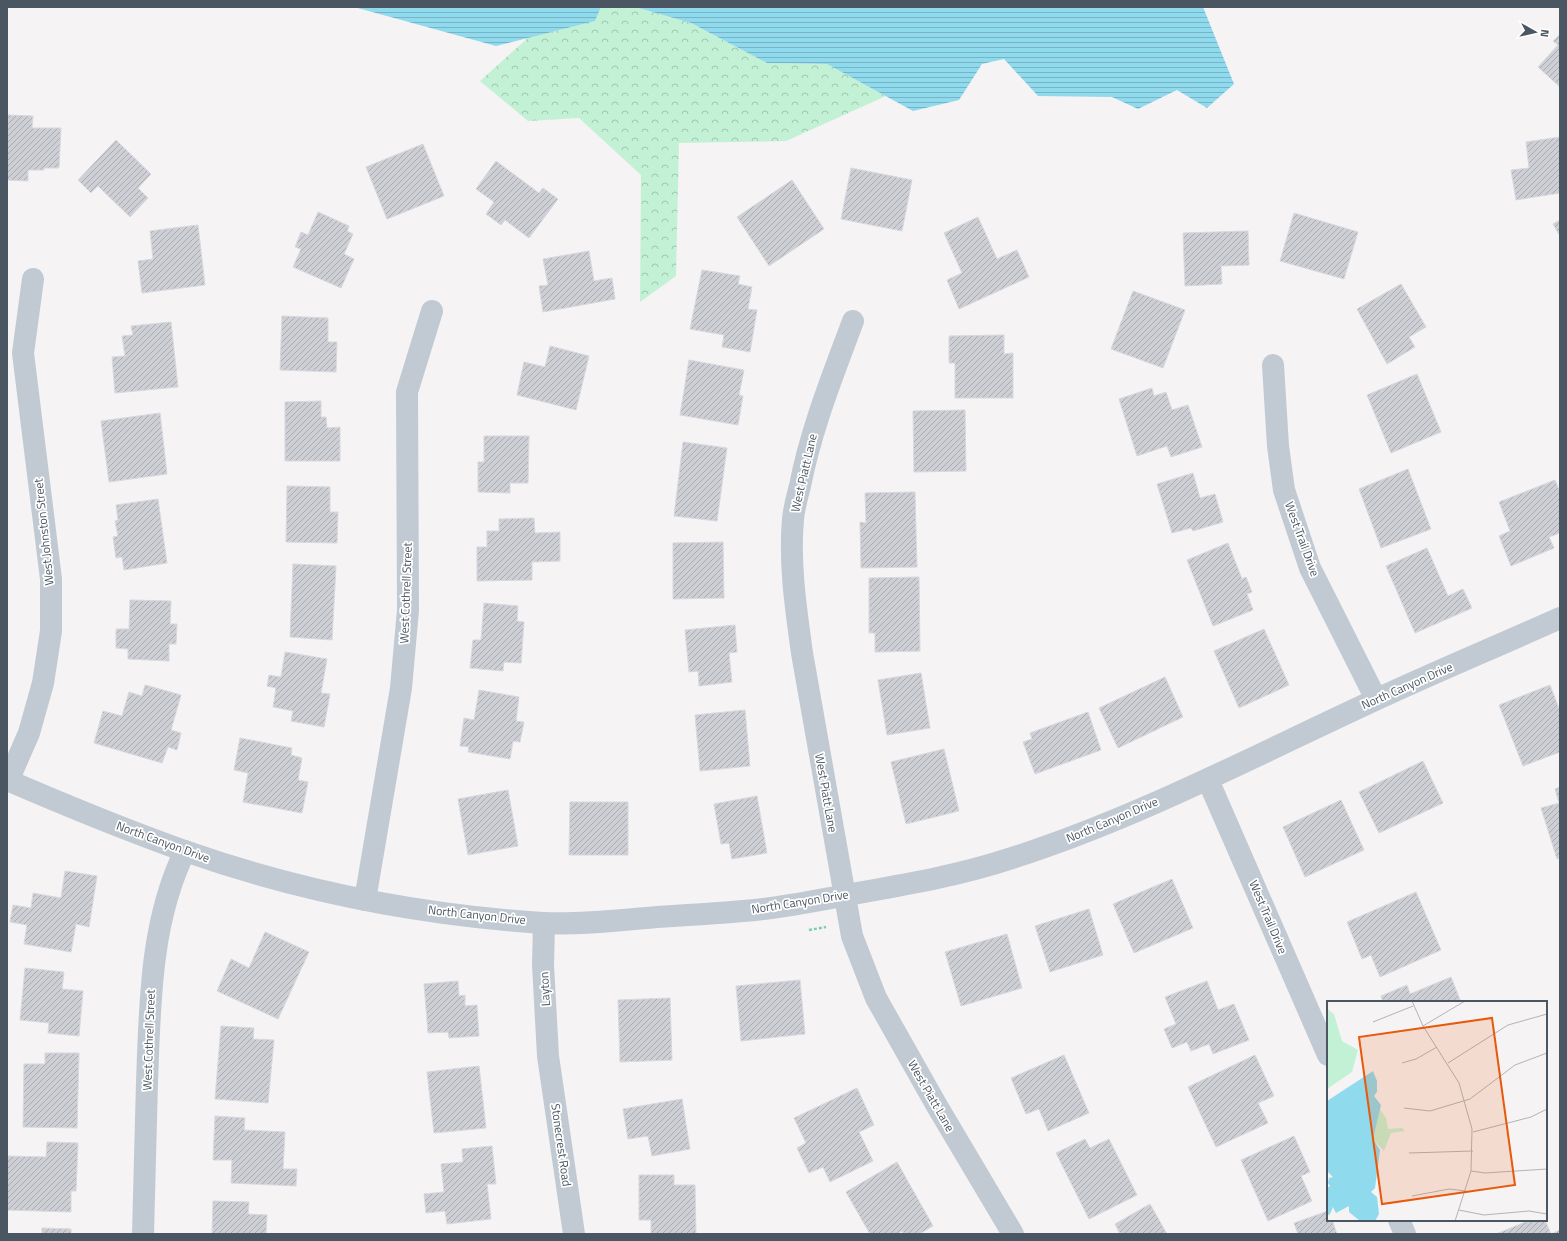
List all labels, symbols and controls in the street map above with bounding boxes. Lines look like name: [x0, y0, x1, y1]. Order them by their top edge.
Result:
north arrow: [1515, 12, 1555, 52]
text: N: [1536, 29, 1553, 38]
street label: West Piatt Lane: [785, 432, 822, 514]
street label: West Johnston Street: [28, 477, 59, 587]
street label: West Trail Drive: [1280, 499, 1325, 579]
street label: West Cothrell Street: [394, 541, 417, 644]
street label: North Canyon Drive: [1358, 657, 1455, 714]
street label: West Piatt Lane: [810, 752, 843, 834]
street label: North Canyon Drive: [1063, 792, 1161, 847]
street label: North Canyon Drive: [114, 816, 213, 867]
street label: West Trail Drive: [1244, 877, 1293, 957]
street label: North Canyon Drive: [750, 884, 850, 919]
street label: North Canyon Drive: [427, 900, 527, 929]
street label: Layton: [534, 971, 555, 1007]
street label: West Cothrell Street: [137, 988, 160, 1091]
inset map: [1327, 1001, 1547, 1221]
street label: West Piatt Lane: [903, 1056, 960, 1135]
street label: Stonecrest Road: [546, 1102, 577, 1187]

